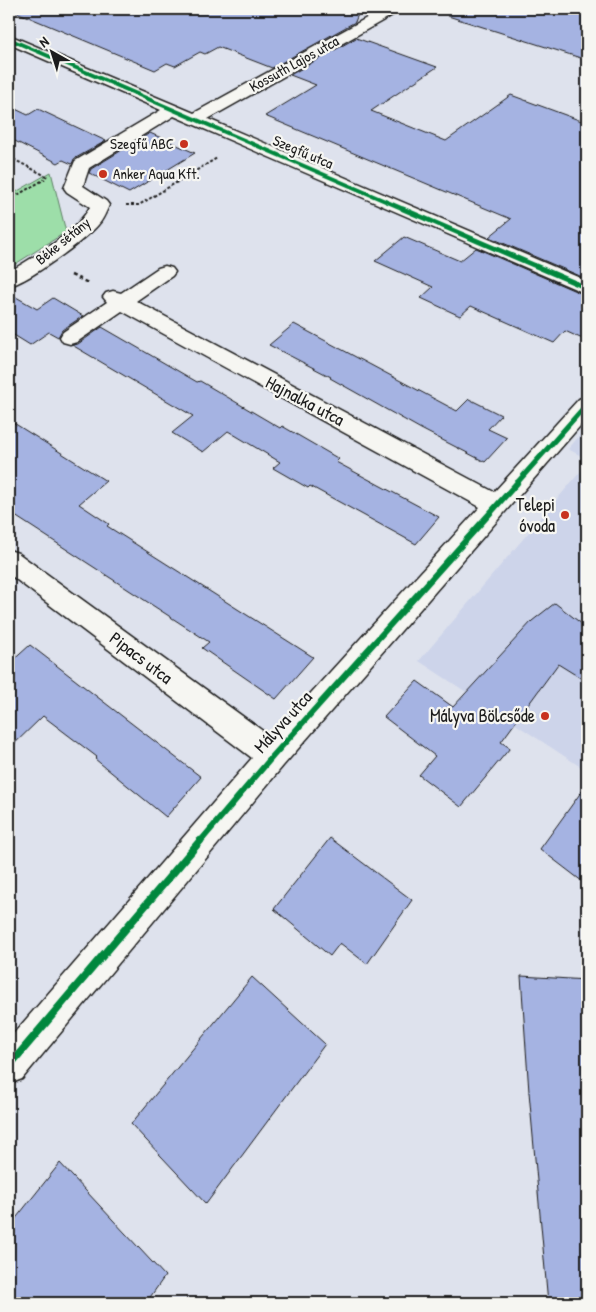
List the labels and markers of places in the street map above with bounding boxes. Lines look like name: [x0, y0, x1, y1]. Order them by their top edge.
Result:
place label: Szegfű ABC: [110, 133, 174, 154]
marker: Szegfű ABC: [178, 138, 190, 150]
place label: Anker Aqua Kft.: [113, 163, 200, 184]
marker: Anker Aqua Kft.: [97, 168, 109, 180]
place label: Telepi óvoda: [516, 492, 555, 538]
marker: Telepi óvoda: [559, 509, 571, 521]
place label: Mályva Bölcsőde: [430, 703, 535, 728]
marker: Mályva Bölcsőde: [539, 710, 551, 722]

